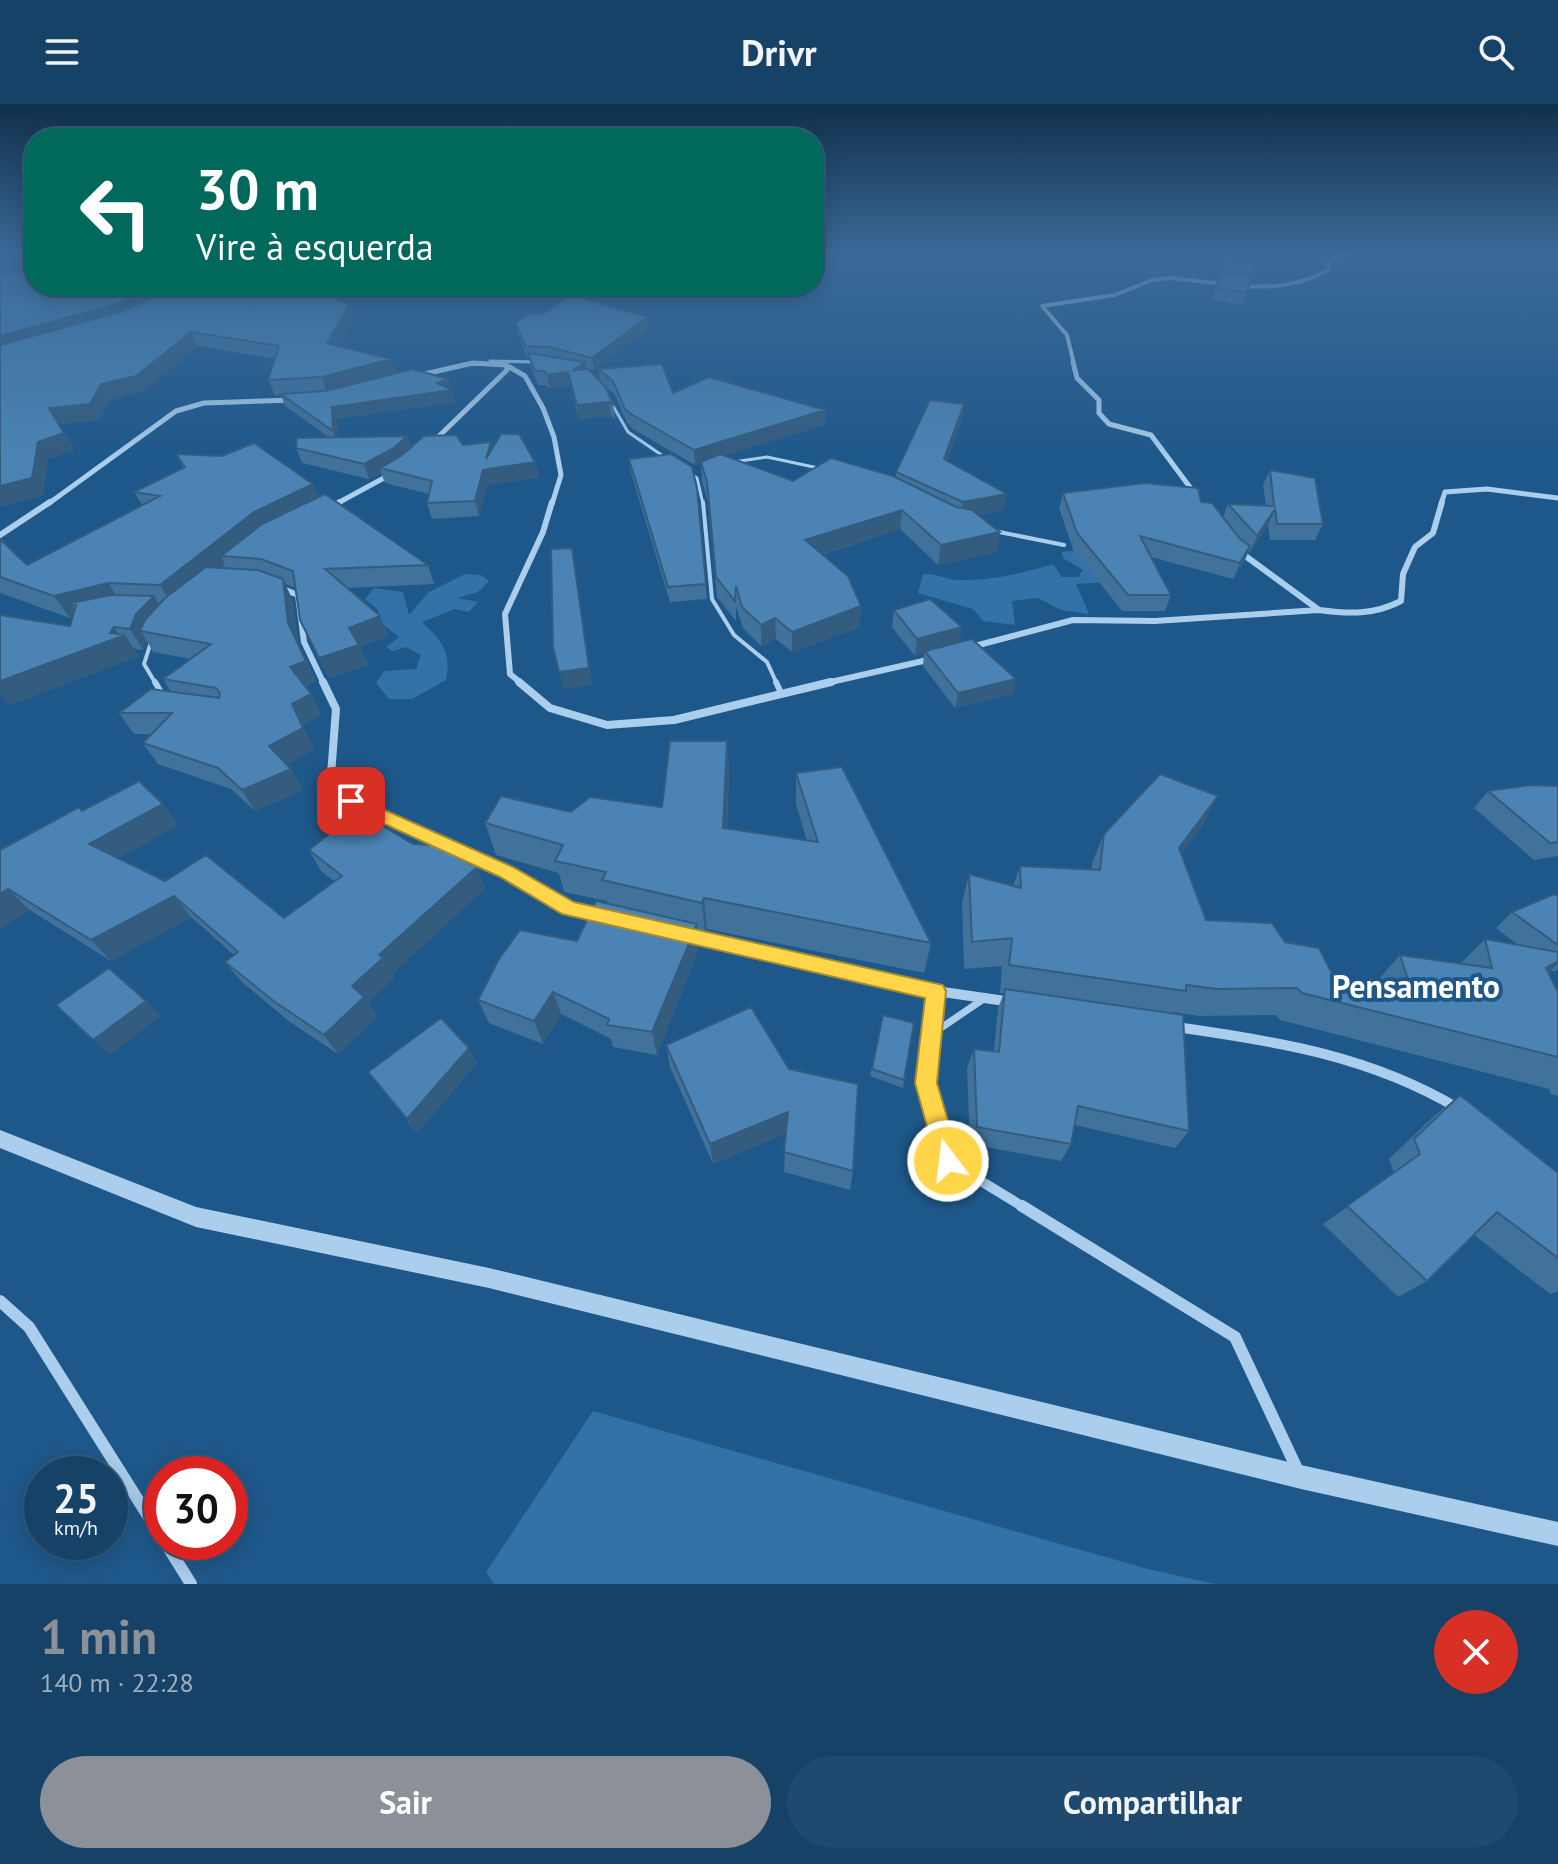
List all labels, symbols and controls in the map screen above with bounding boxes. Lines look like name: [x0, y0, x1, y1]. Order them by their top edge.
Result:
text: Drivr: [741, 29, 817, 76]
icon: menu: [40, 30, 84, 74]
icon: search: [1474, 30, 1518, 74]
text: 30 m: [196, 153, 319, 225]
icon: left: [64, 160, 168, 264]
text: Vire à esquerda: [196, 223, 434, 270]
pin: [317, 767, 385, 835]
icon: arrive: [329, 779, 373, 823]
district label: Pensamento: [1332, 965, 1500, 1007]
position arrow: [906, 1119, 990, 1203]
speed limit sign: 30: [144, 1456, 248, 1560]
text: 25: [53, 1472, 99, 1524]
text: km/h: [54, 1515, 98, 1541]
text: 1 min: [40, 1605, 157, 1667]
button: close: [1434, 1610, 1518, 1694]
text: 140 m · 22:28: [40, 1666, 194, 1699]
button: Sair: [40, 1756, 771, 1848]
button: Compartilhar: [787, 1756, 1518, 1848]

